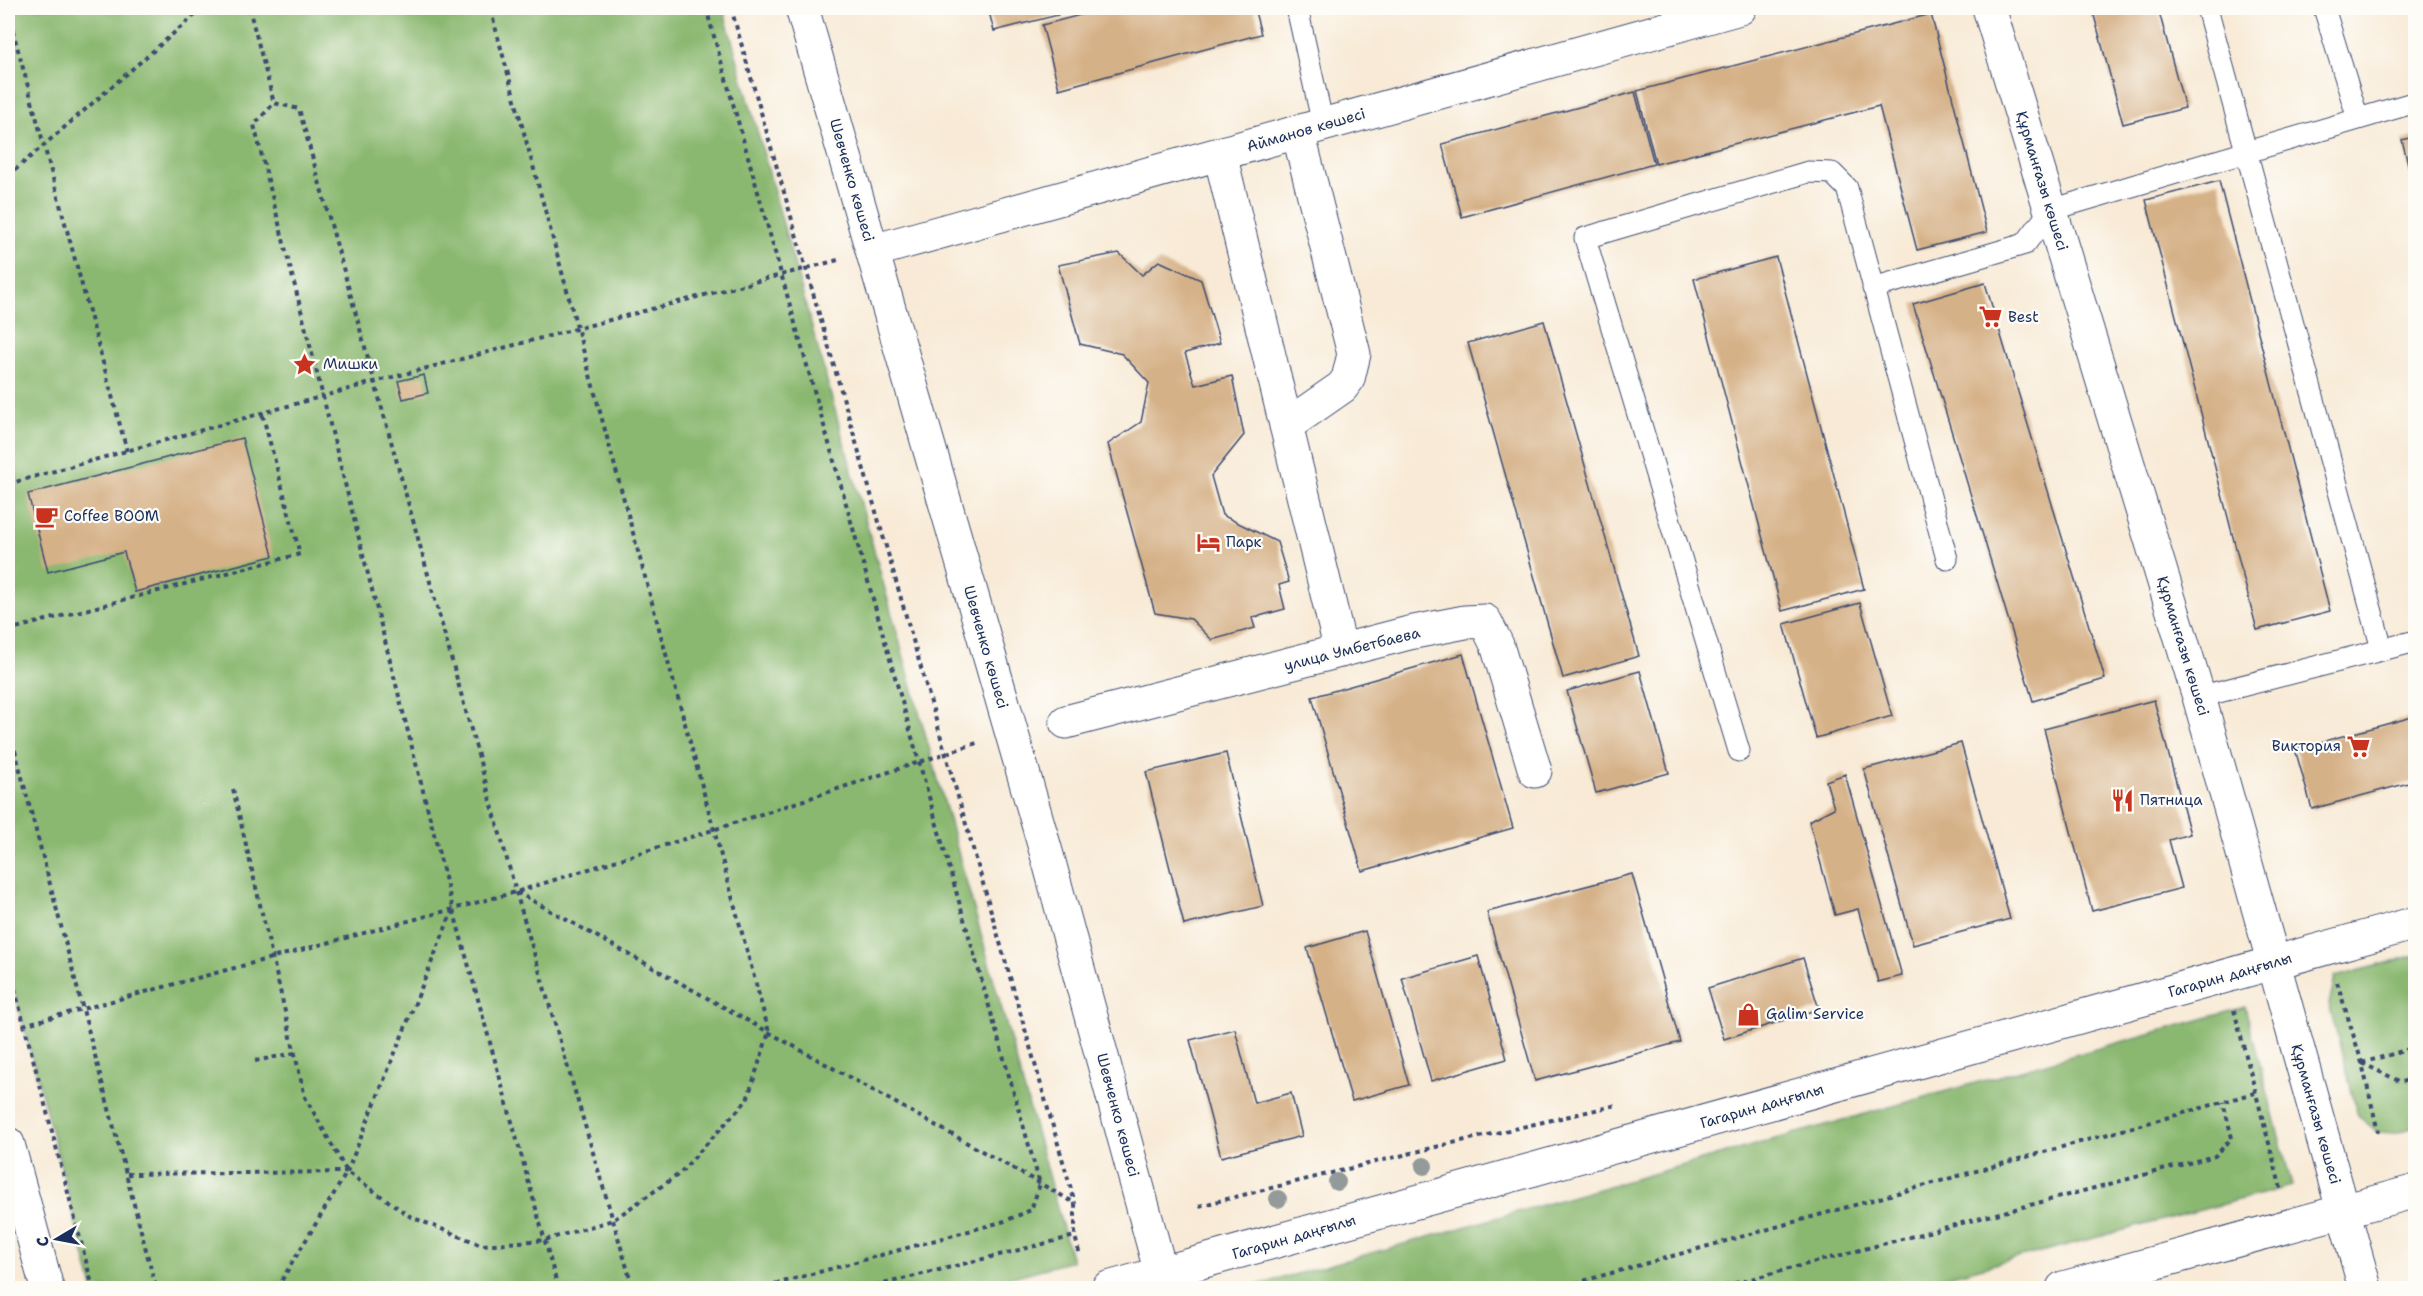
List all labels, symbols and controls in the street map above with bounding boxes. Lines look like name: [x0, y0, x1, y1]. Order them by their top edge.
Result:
street label: Айманов көшесі: [1244, 104, 1368, 156]
street label: Құрманғазы көшесі: [2011, 109, 2073, 253]
street label: Шевченко көшесі: [825, 116, 879, 244]
supermarket icon: Best: [1977, 304, 2003, 330]
place label: Best: [2008, 307, 2039, 327]
place icon: Мишки: [292, 351, 318, 377]
place label: Мишки: [323, 354, 378, 374]
cafe icon: Coffee BOOM: [33, 503, 59, 529]
place label: Coffee BOOM: [64, 506, 159, 526]
hotel icon: Парк: [1195, 529, 1221, 555]
place label: Парк: [1226, 532, 1262, 552]
street label: Құрманғазы көшесі: [2152, 574, 2214, 718]
street label: Шевченко көшесі: [959, 583, 1013, 711]
street label: улица Умбетбаева: [1282, 622, 1423, 676]
supermarket icon: Виктория: [2346, 733, 2372, 759]
place label: Виктория: [2272, 736, 2341, 756]
restaurant icon: Пятница: [2109, 787, 2135, 813]
place label: Пятница: [2140, 790, 2203, 810]
street label: Гагарин даңғылы: [2166, 948, 2294, 1002]
shop icon: Galim Service: [1735, 1001, 1761, 1027]
place label: Galim Service: [1766, 1004, 1864, 1024]
street label: Құрманғазы көшесі: [2286, 1041, 2346, 1187]
street label: Шевченко көшесі: [1092, 1051, 1144, 1179]
street label: Гагарин даңғылы: [1698, 1079, 1826, 1133]
north arrow: [27, 1209, 87, 1269]
street label: Гагарин даңғылы: [1230, 1210, 1358, 1264]
text: С: [31, 1235, 54, 1248]

